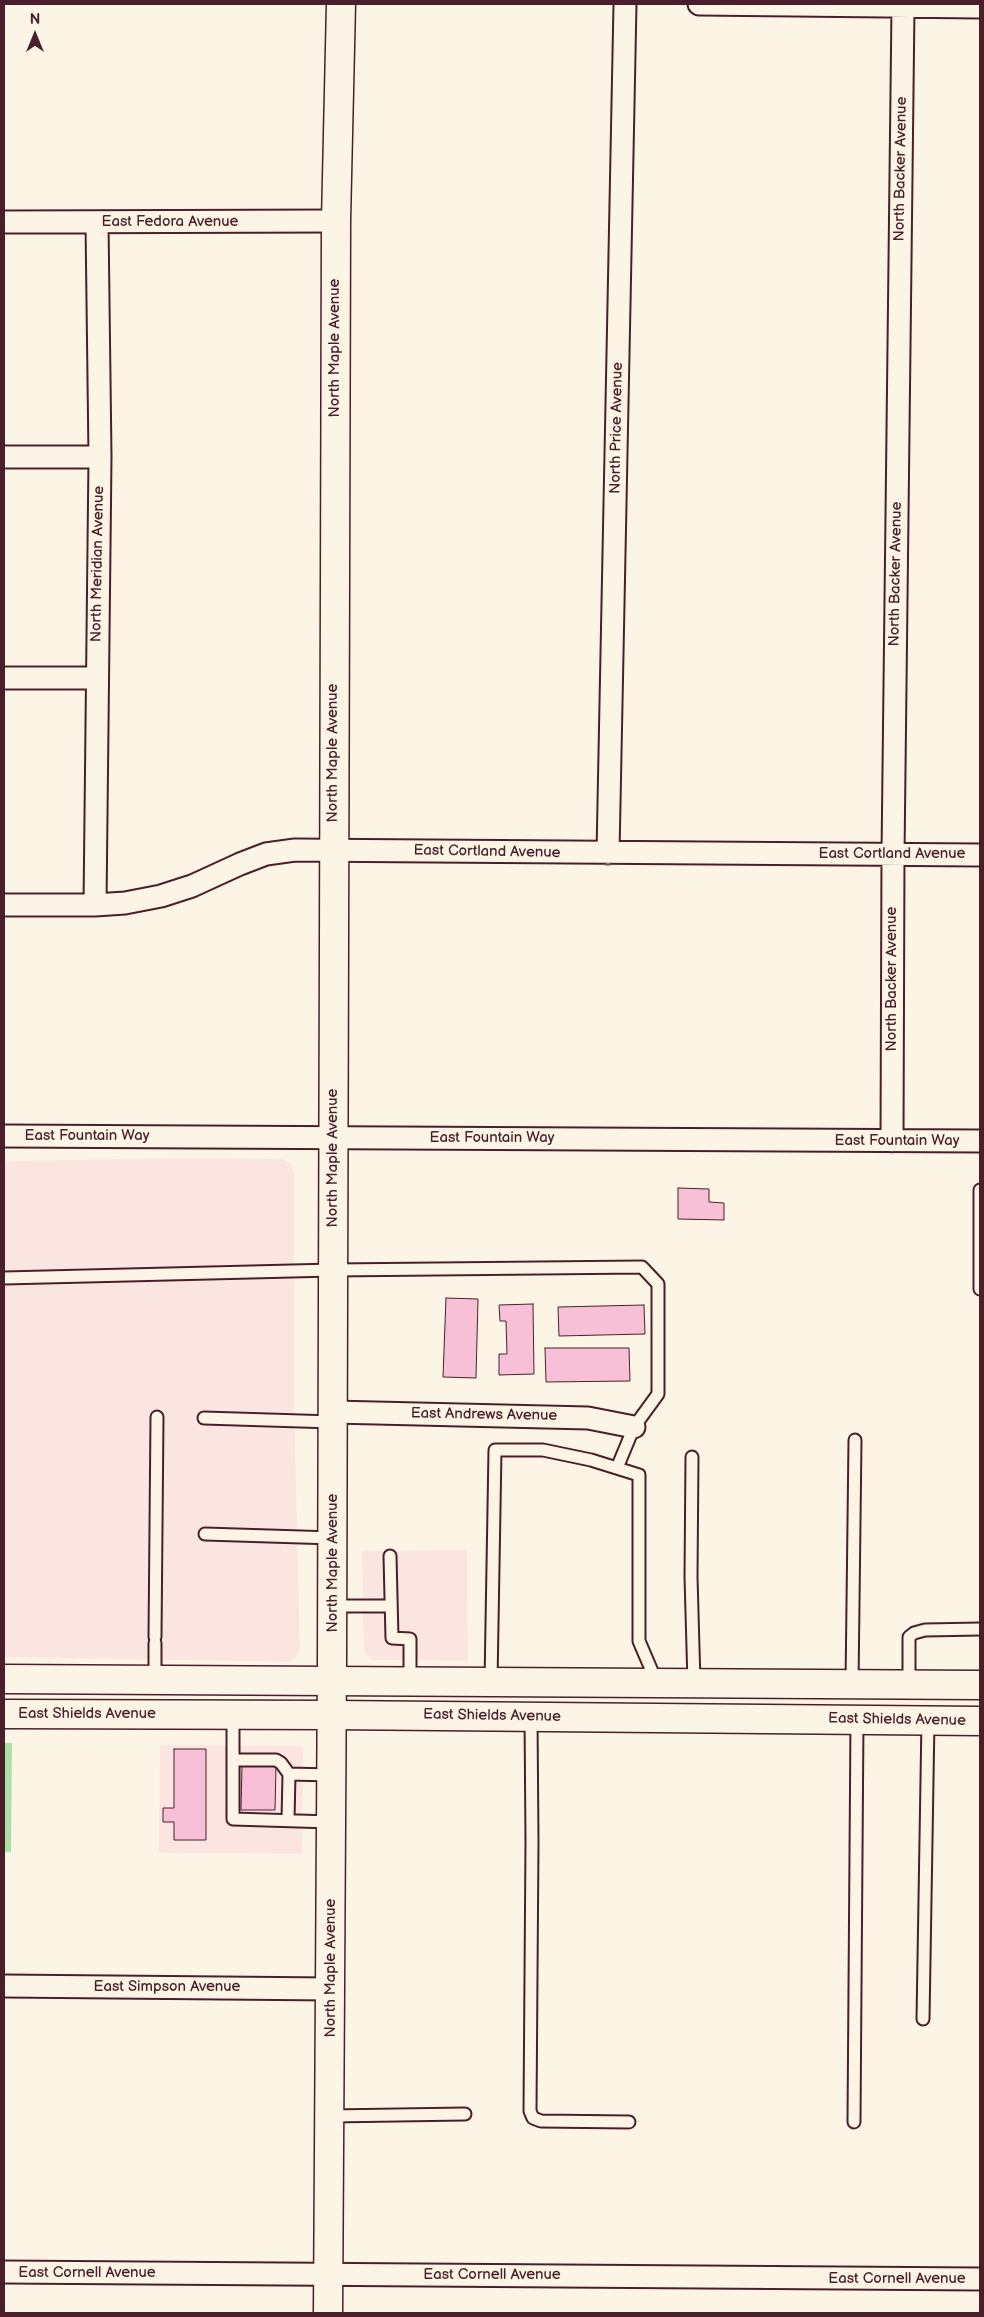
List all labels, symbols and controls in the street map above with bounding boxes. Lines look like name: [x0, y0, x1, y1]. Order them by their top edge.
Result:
north arrow: [10, 10, 60, 60]
text: N: [30, 11, 40, 28]
street label: North Backer Avenue: [891, 96, 911, 242]
street label: East Fedora Avenue: [102, 213, 238, 231]
street label: North Maple Avenue: [326, 279, 344, 417]
street label: North Price Avenue: [607, 362, 627, 494]
street label: North Meridian Avenue: [88, 486, 108, 642]
street label: North Backer Avenue: [886, 501, 906, 647]
street label: North Maple Avenue: [324, 684, 342, 822]
street label: East Cortland Avenue: [413, 842, 561, 862]
street label: East Cortland Avenue: [819, 845, 965, 863]
street label: North Backer Avenue: [883, 907, 901, 1051]
street label: North Maple Avenue: [324, 1089, 342, 1227]
street label: East Fountain Way: [25, 1127, 149, 1145]
street label: East Fountain Way: [430, 1129, 554, 1147]
street label: East Fountain Way: [835, 1132, 959, 1150]
street label: East Andrews Avenue: [411, 1405, 557, 1425]
street label: North Maple Avenue: [324, 1494, 342, 1632]
street label: East Shields Avenue: [18, 1705, 156, 1723]
street label: East Shields Avenue: [423, 1706, 561, 1726]
street label: East Shields Avenue: [828, 1710, 966, 1730]
street label: North Maple Avenue: [322, 1899, 340, 2037]
street label: East Simpson Avenue: [94, 1978, 240, 1996]
street label: East Cornell Avenue: [18, 2264, 156, 2282]
street label: East Cornell Avenue: [423, 2266, 561, 2284]
street label: East Cornell Avenue: [828, 2270, 966, 2288]

